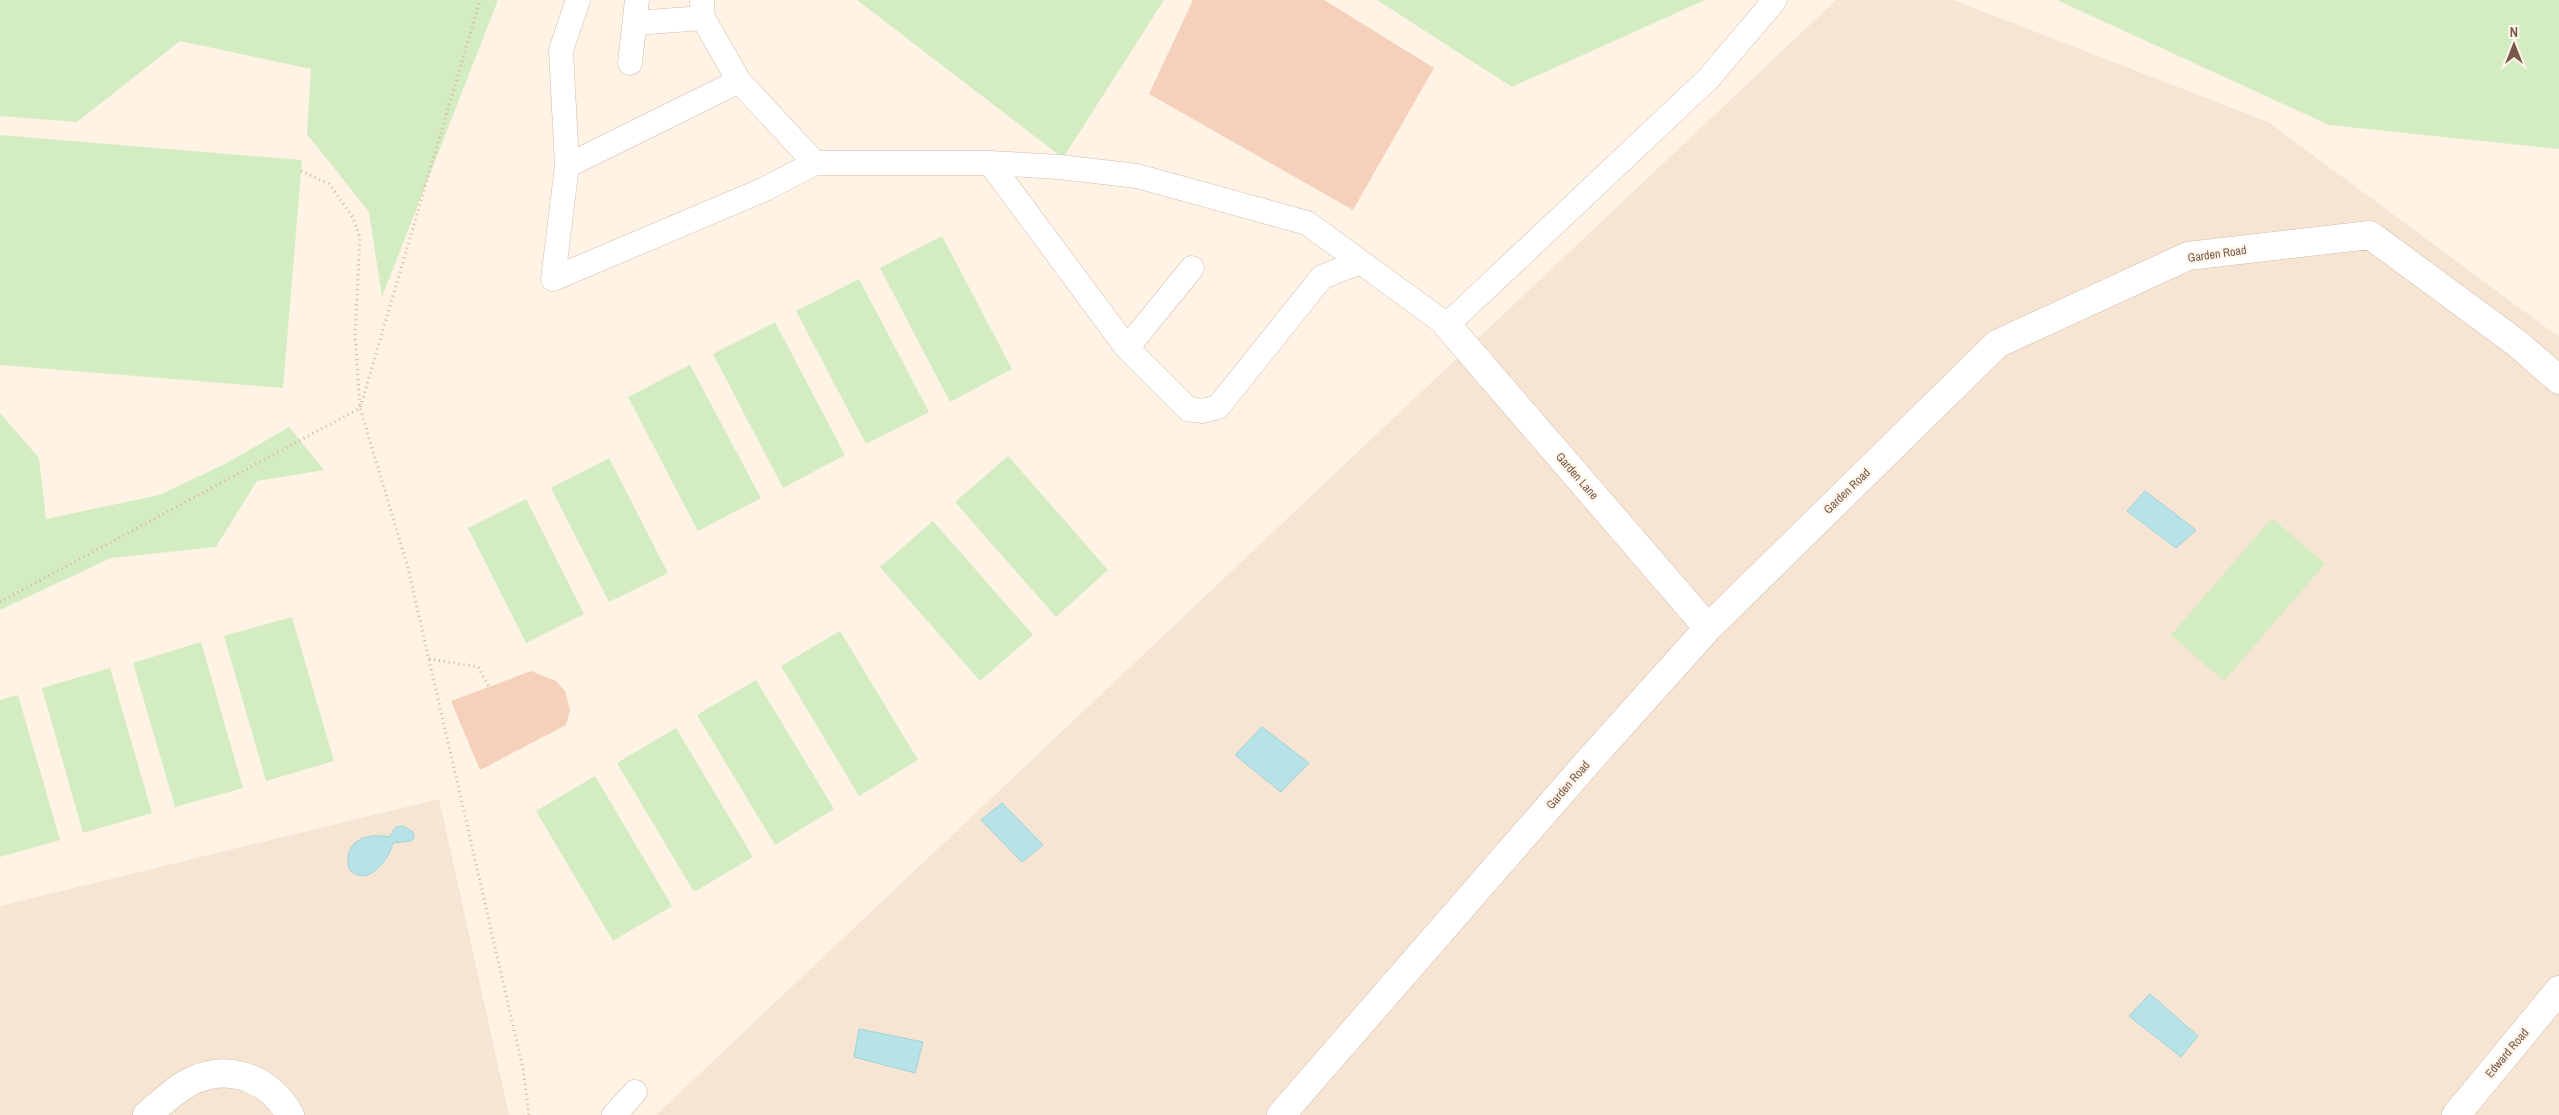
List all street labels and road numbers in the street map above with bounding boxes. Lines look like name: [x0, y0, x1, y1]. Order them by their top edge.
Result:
street label: Garden Road: [2187, 242, 2247, 266]
street label: Garden Lane: [1552, 449, 1602, 503]
street label: Garden Road: [1820, 465, 1874, 517]
street label: Garden Road: [1543, 757, 1593, 813]
street label: Edward Road: [2482, 1025, 2532, 1081]

